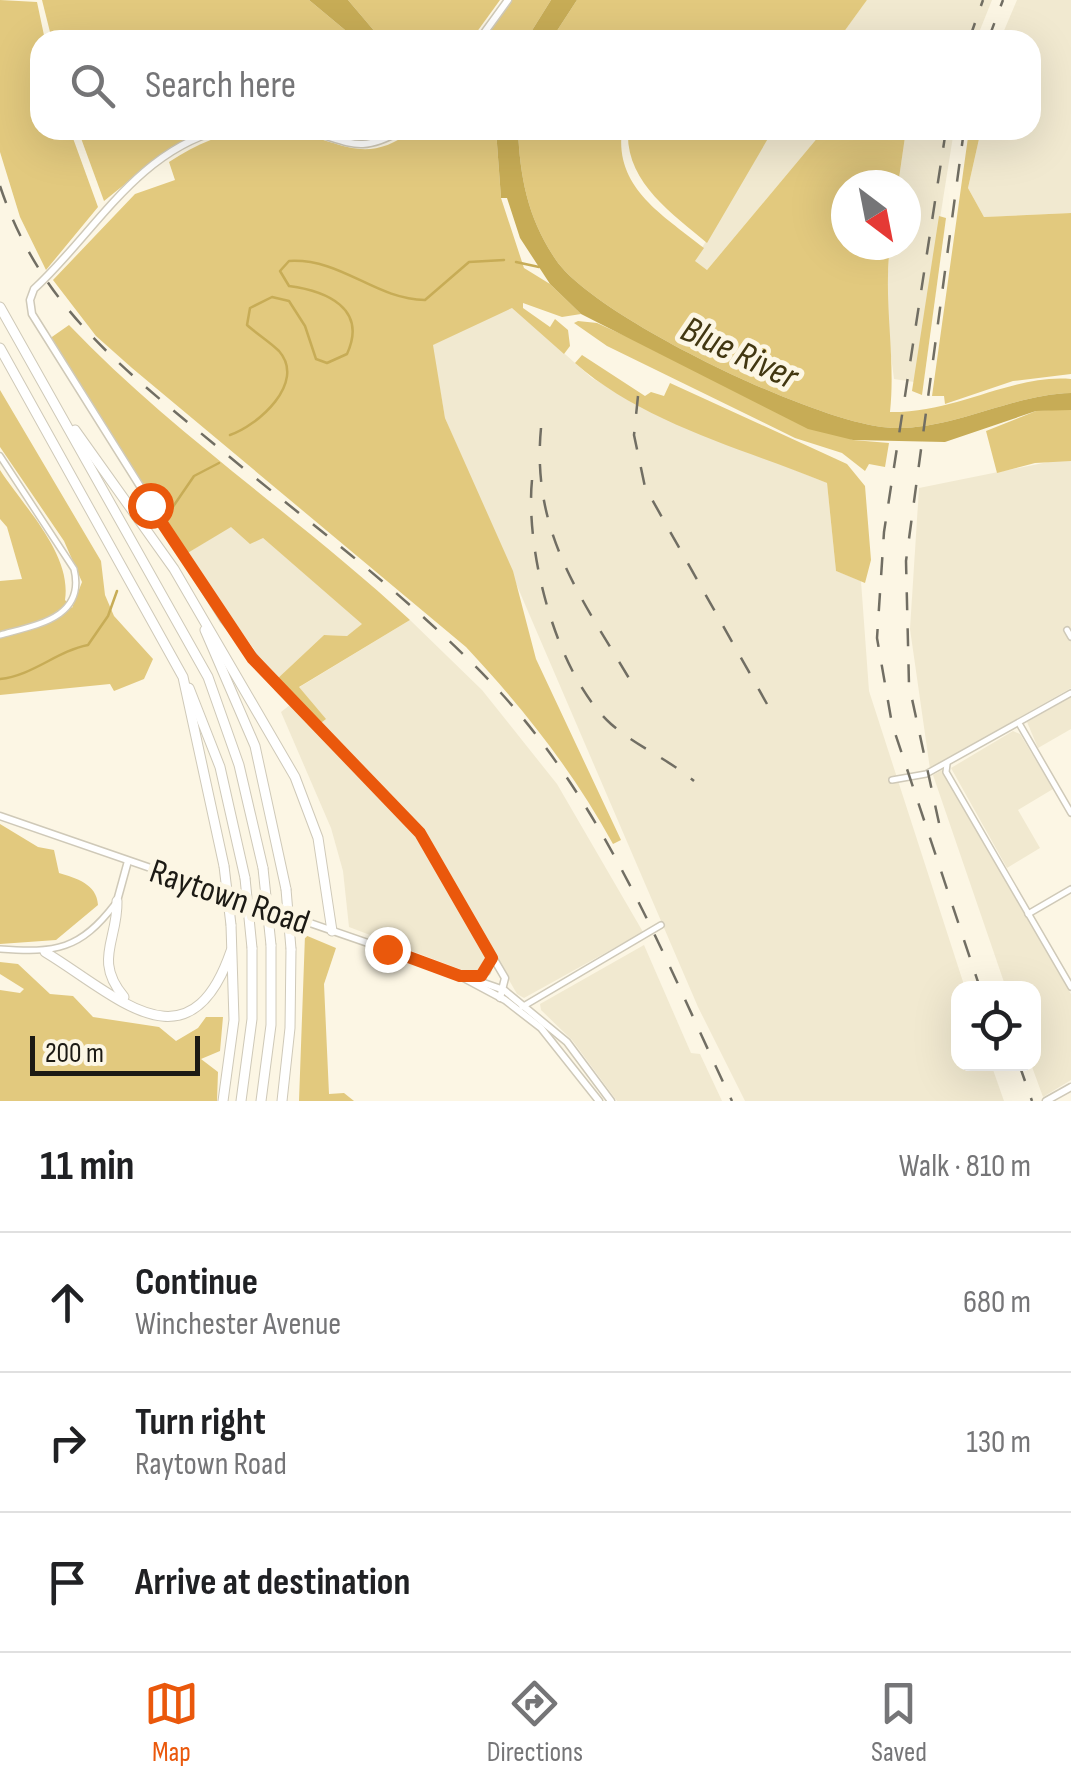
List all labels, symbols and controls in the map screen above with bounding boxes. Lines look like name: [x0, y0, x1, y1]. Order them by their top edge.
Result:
search box: [30, 30, 1041, 140]
icon: search: [65, 58, 120, 113]
text: Search here: [145, 63, 296, 108]
north arrow: [831, 170, 921, 260]
water label: Blue River: [674, 307, 806, 400]
route start: [128, 483, 174, 529]
street label: Raytown Road: [144, 850, 315, 945]
route end: [365, 927, 411, 973]
map controls: [951, 981, 1041, 1071]
button: locate: [951, 981, 1041, 1071]
scale bar: [30, 1031, 200, 1076]
text: 200 m: [45, 1037, 104, 1070]
text: 11 min: [40, 1141, 135, 1192]
text: Walk · 810 m: [899, 1147, 1031, 1186]
text: Continue: [135, 1260, 258, 1305]
icon: ahead: [40, 1275, 95, 1330]
text: 680 m: [963, 1283, 1031, 1322]
text: Winchester Avenue: [135, 1305, 341, 1344]
text: Turn right: [135, 1400, 266, 1445]
icon: right: [40, 1415, 95, 1470]
text: 130 m: [966, 1423, 1031, 1462]
text: Raytown Road: [135, 1445, 287, 1484]
icon: arrive: [40, 1555, 95, 1610]
text: Arrive at destination: [135, 1560, 410, 1605]
tab: Map: [144, 1676, 199, 1769]
tab: Directions: [487, 1676, 583, 1769]
tab: Saved: [871, 1676, 927, 1769]

